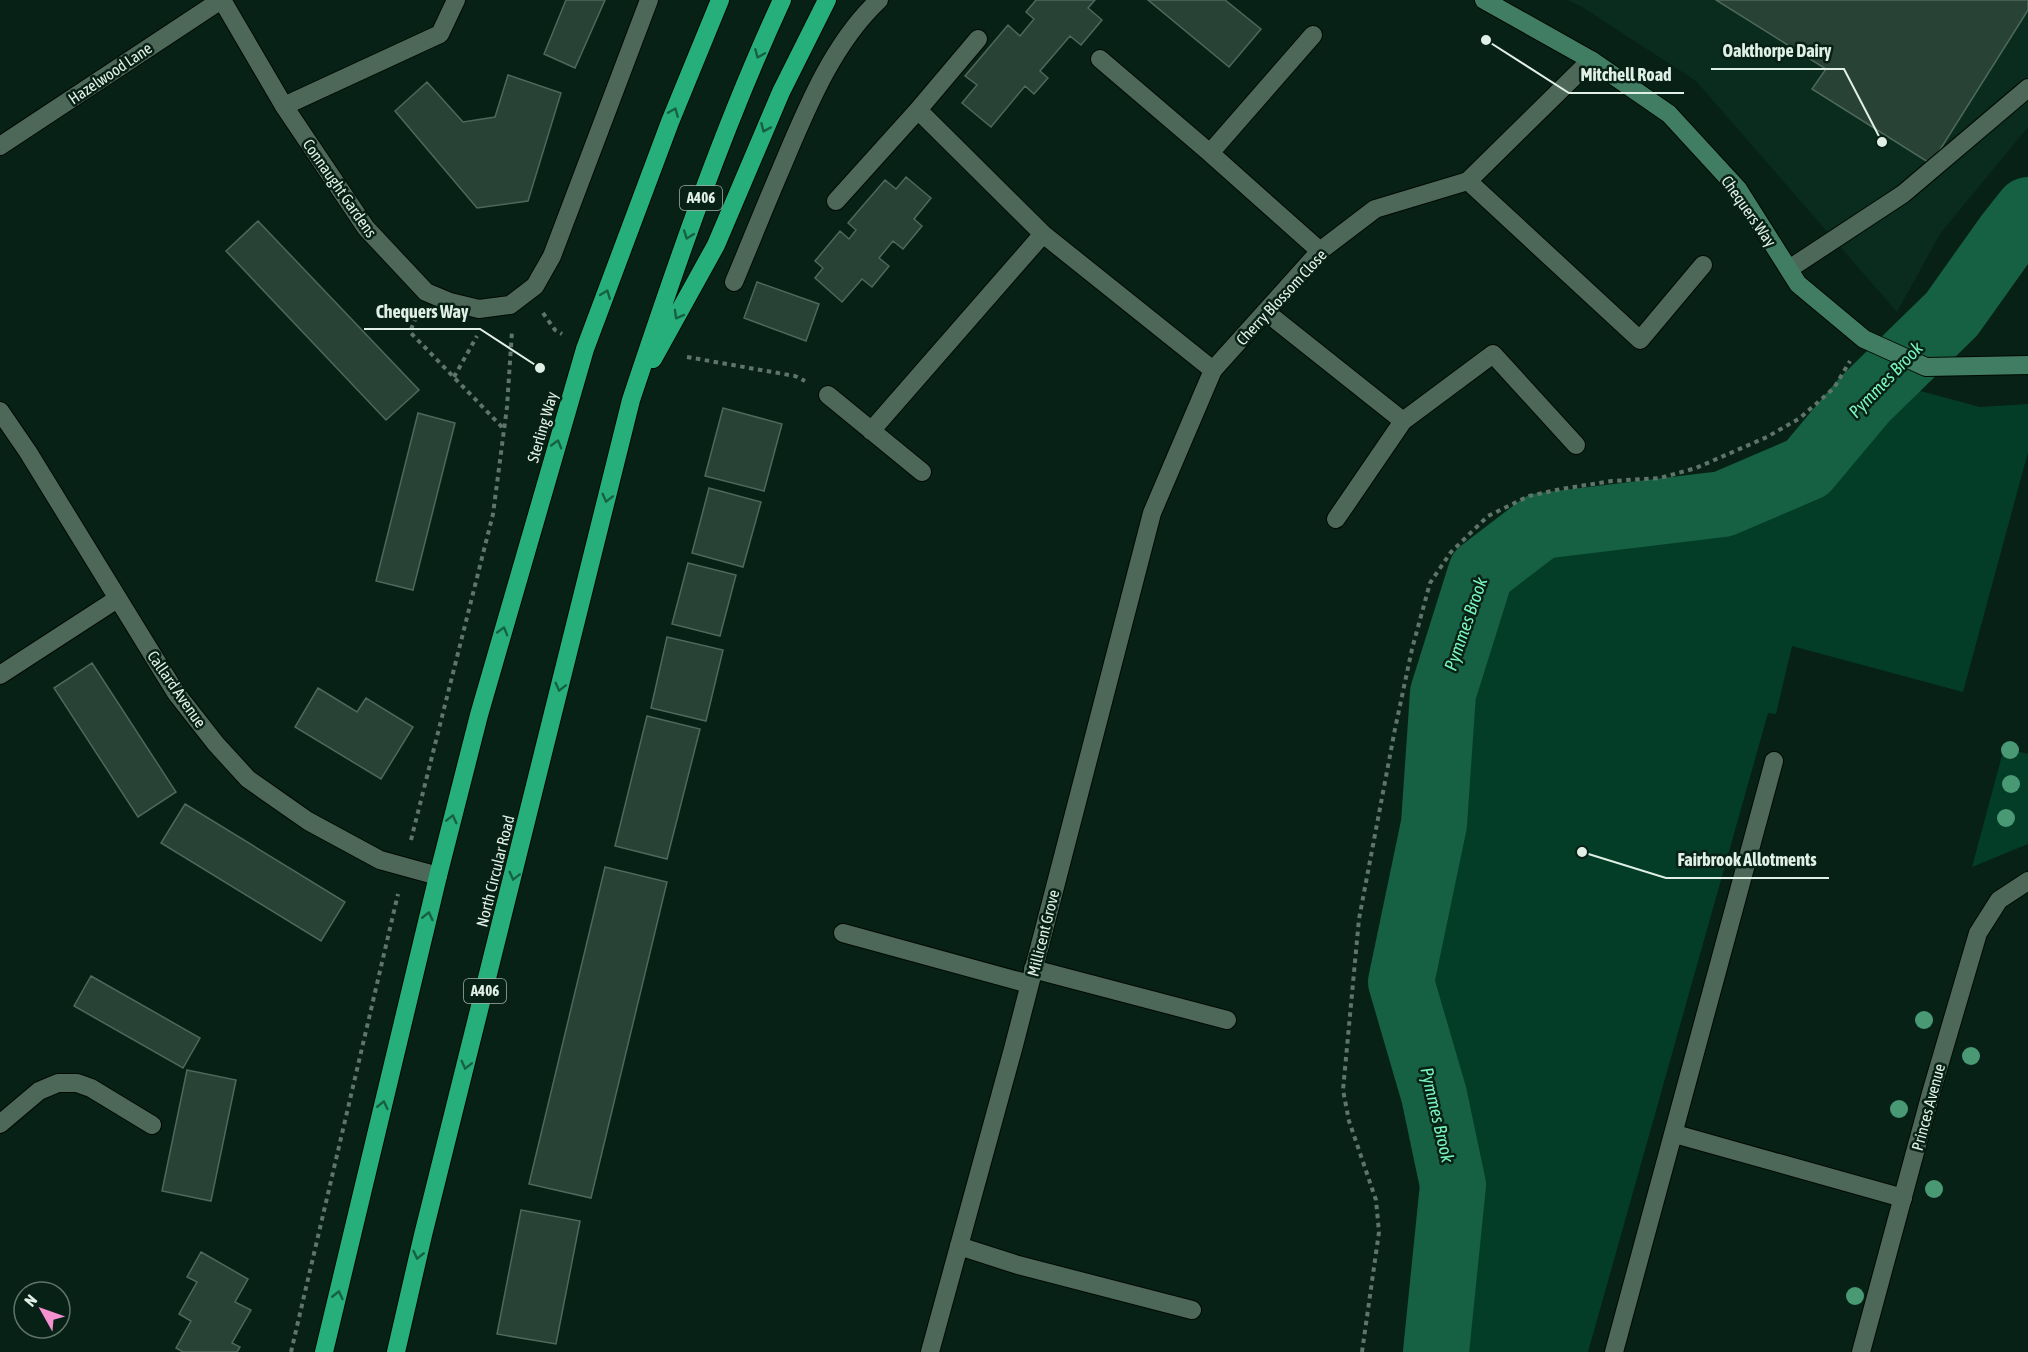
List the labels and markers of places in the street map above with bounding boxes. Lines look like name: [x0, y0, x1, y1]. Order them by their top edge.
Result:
callout: Oakthorpe Dairy: [1711, 33, 1844, 69]
callout: Mitchell Road: [1569, 57, 1684, 93]
callout: Chequers Way: [364, 293, 480, 329]
callout: Fairbrook Allotments: [1666, 842, 1829, 878]

